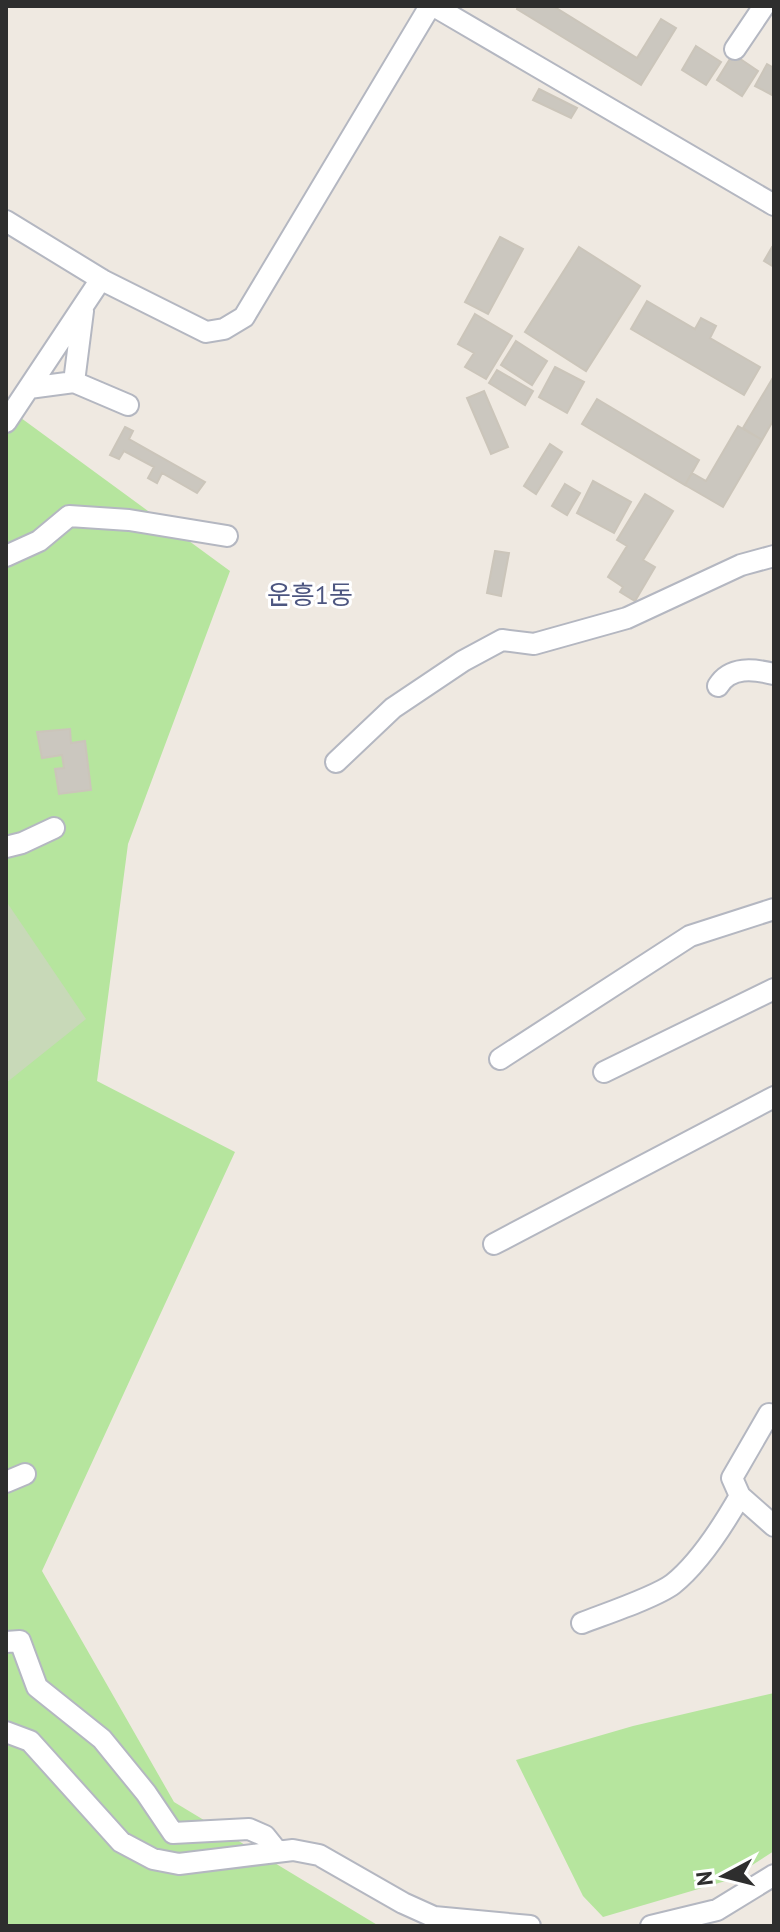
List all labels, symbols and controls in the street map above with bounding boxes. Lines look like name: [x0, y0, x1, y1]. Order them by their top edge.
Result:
district label: 운흥1동: [267, 578, 353, 611]
north arrow: [684, 1836, 764, 1916]
text: N: [689, 1870, 719, 1887]

